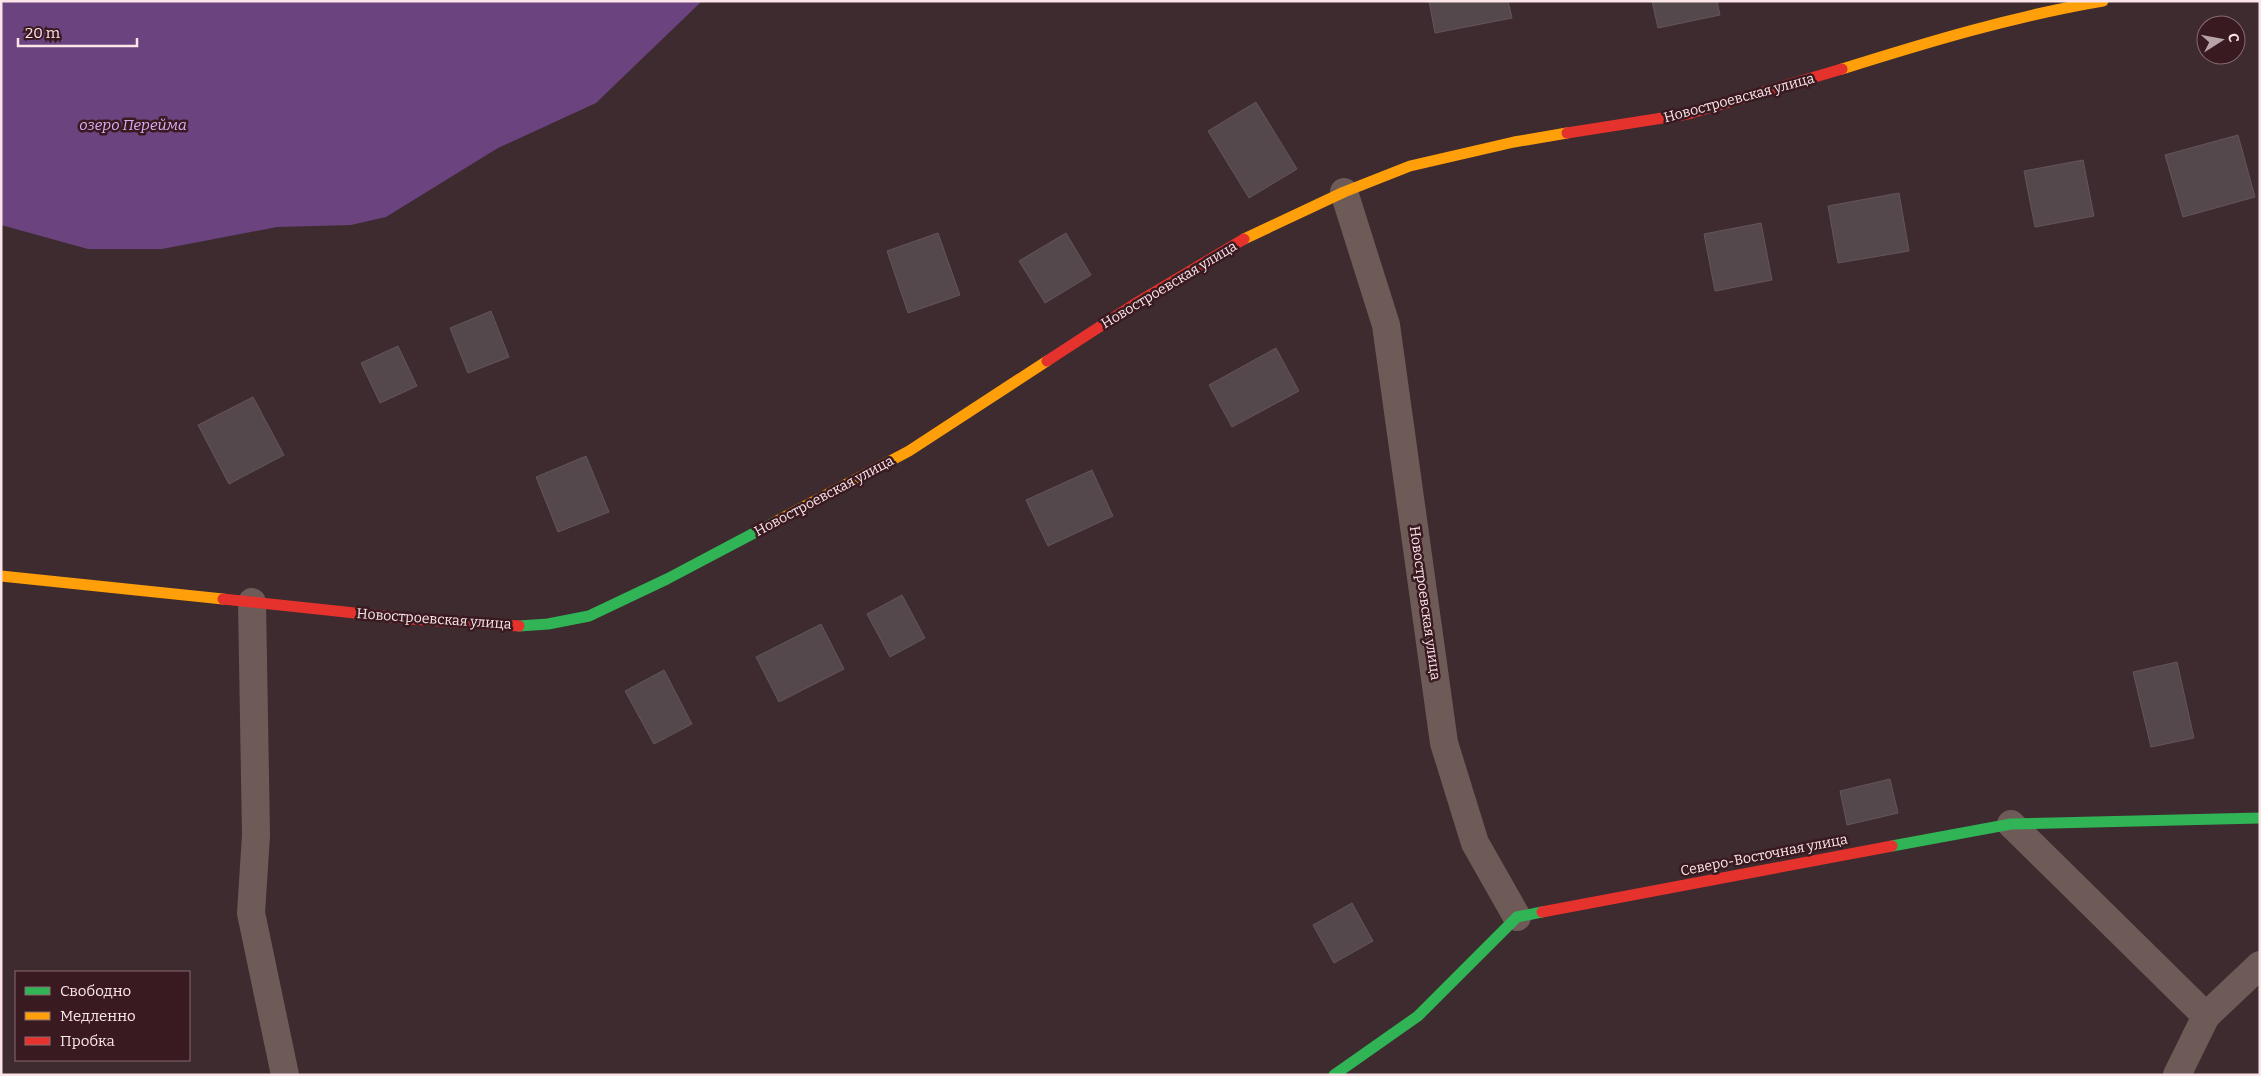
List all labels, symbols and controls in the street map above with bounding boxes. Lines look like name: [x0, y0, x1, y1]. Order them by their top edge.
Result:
scale bar: [18, 15, 136, 47]
north arrow: [2196, 15, 2246, 65]
text: 20 m: [25, 24, 61, 42]
text: С: [2224, 32, 2242, 44]
street label: Новостроевская улица: [1662, 70, 1816, 126]
water label: озеро Перейма: [79, 116, 187, 134]
street label: Новостроевская улица: [1098, 238, 1240, 332]
street label: Новостроевская улица: [751, 452, 897, 540]
street label: Новостроевская улица: [1406, 525, 1444, 681]
street label: Новостроевская улица: [356, 605, 512, 633]
street label: Северо-Восточная улица: [1679, 830, 1849, 880]
legend: [15, 971, 190, 1061]
text: Свободно: [60, 982, 131, 1000]
text: Медленно: [60, 1007, 136, 1025]
text: Пробка: [60, 1032, 115, 1050]

